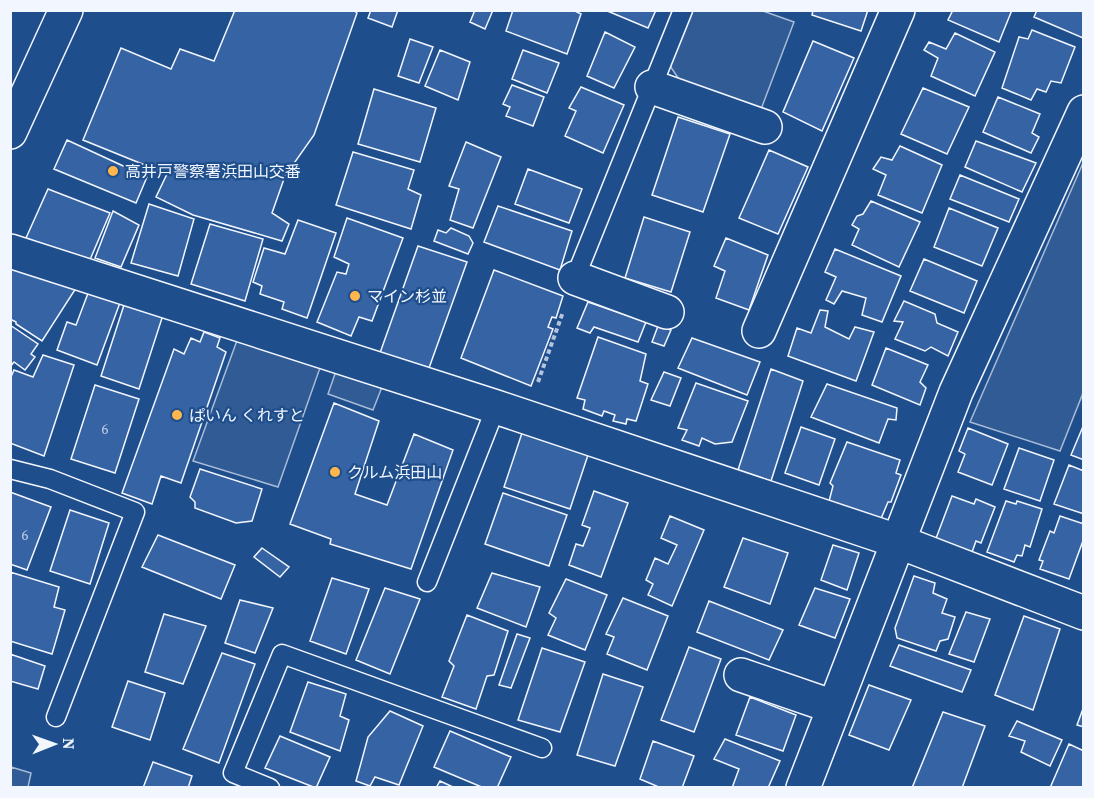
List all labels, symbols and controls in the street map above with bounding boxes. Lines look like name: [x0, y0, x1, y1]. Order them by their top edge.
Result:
place label: 高井戸警察署浜田山交番: [125, 160, 301, 182]
marker: 高井戸警察署浜田山交番: [106, 164, 120, 178]
place label: マイン杉並: [367, 285, 447, 307]
marker: マイン杉並: [348, 289, 362, 303]
place label: ぱいん くれすと: [189, 404, 305, 426]
marker: ぱいん くれすと: [170, 408, 184, 422]
house number: 6: [102, 419, 109, 439]
place label: クルム浜田山: [347, 461, 442, 483]
marker: クルム浜田山: [328, 465, 342, 479]
house number: 6: [22, 525, 29, 545]
north arrow: [24, 714, 84, 774]
text: N: [58, 738, 80, 750]

